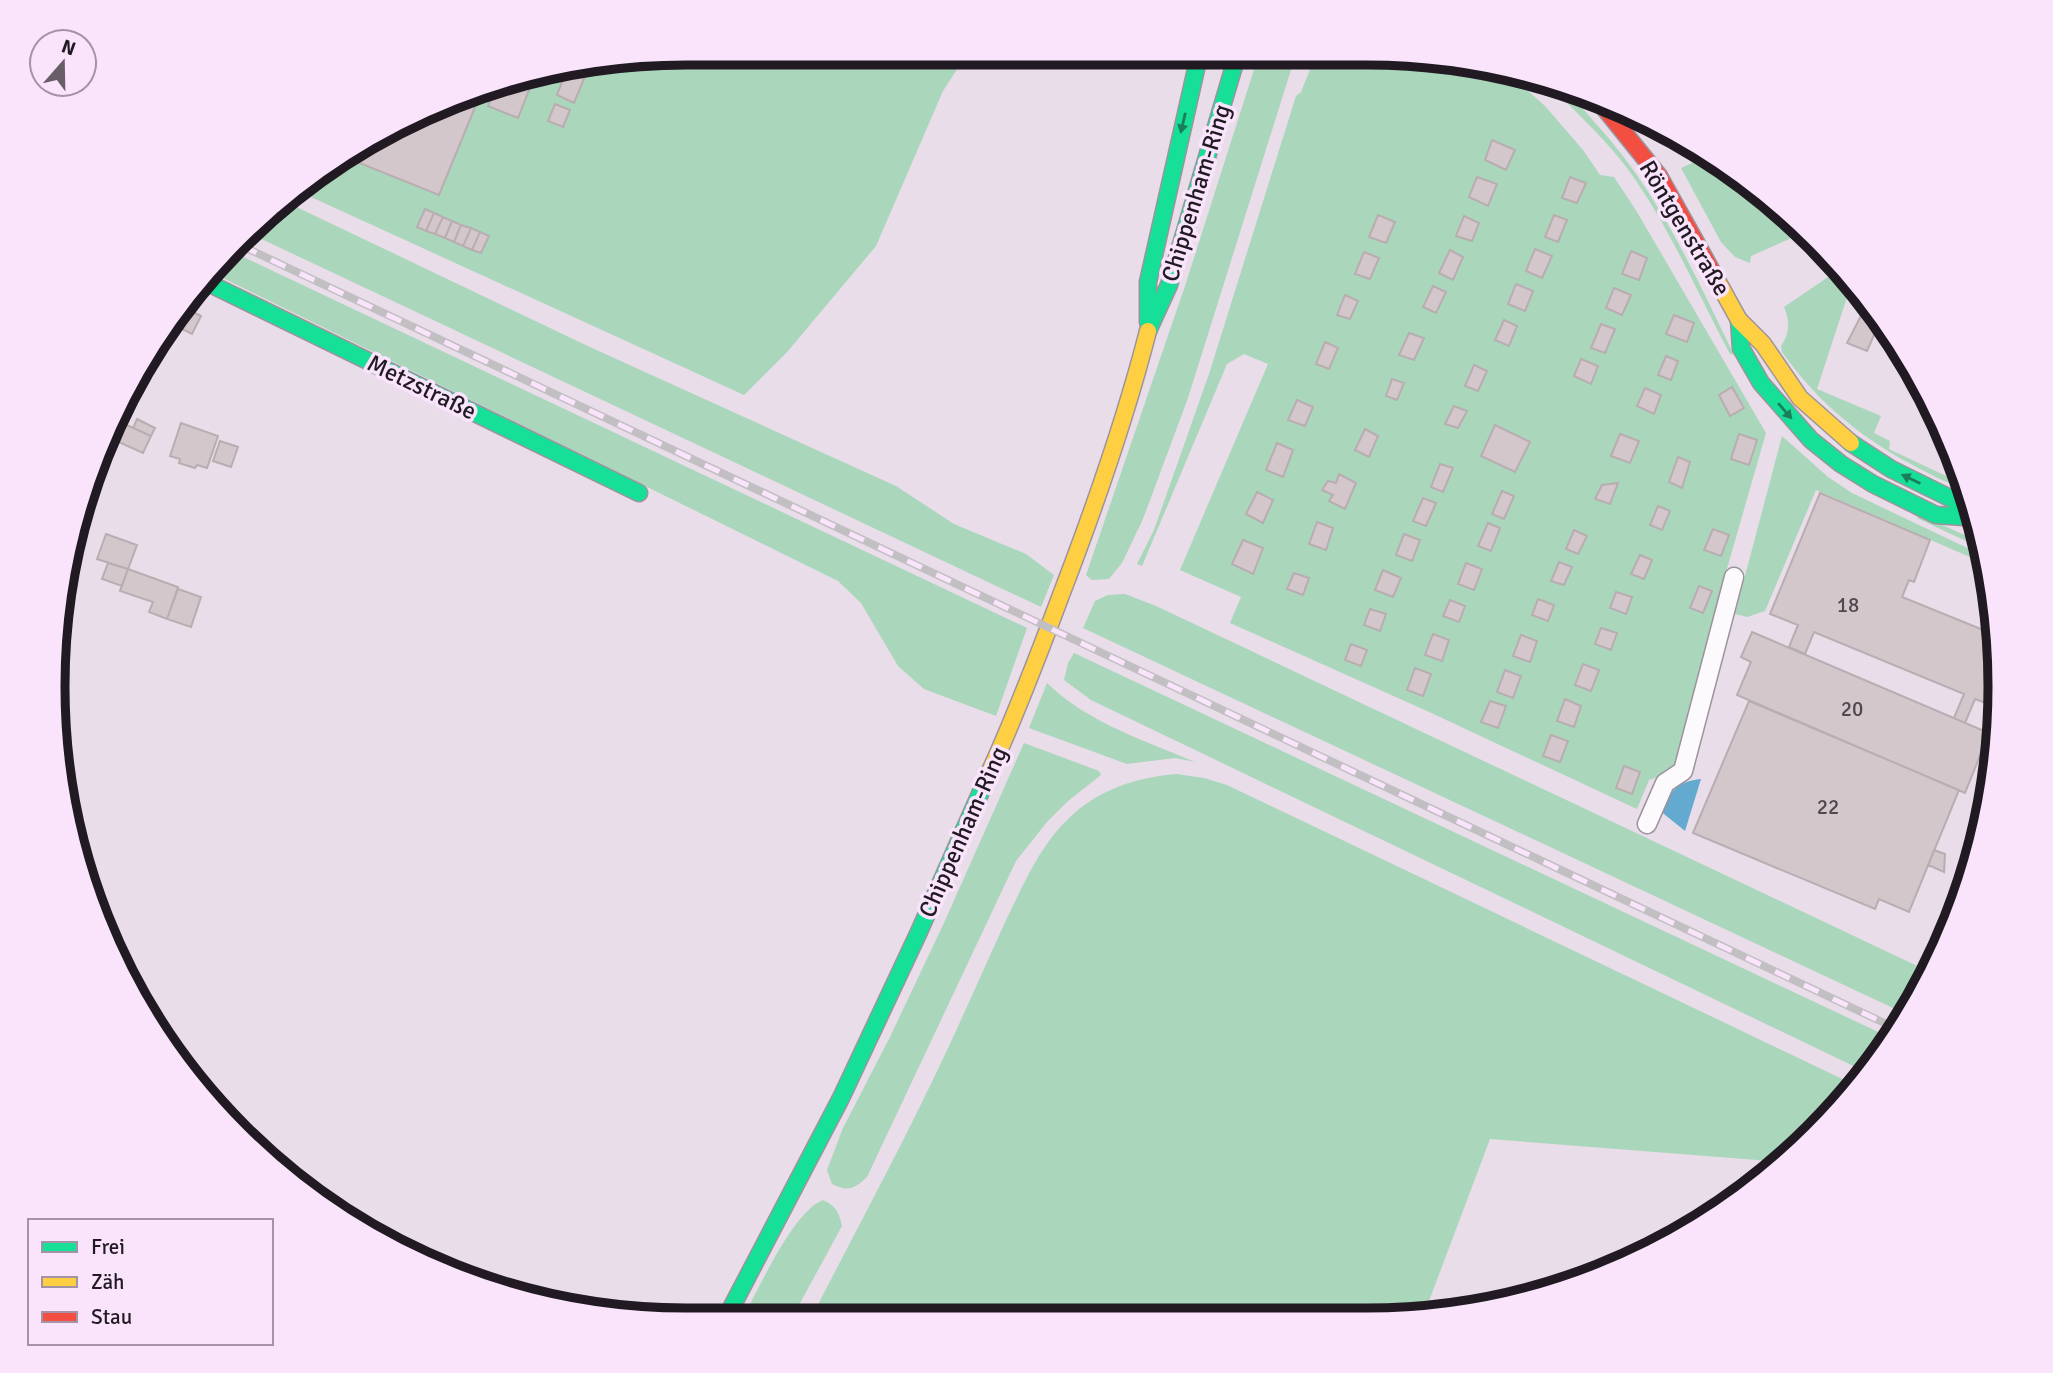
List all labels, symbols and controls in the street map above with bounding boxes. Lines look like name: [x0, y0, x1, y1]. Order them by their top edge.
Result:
north arrow: [28, 28, 98, 98]
text: N: [58, 34, 79, 62]
street label: Chippenham-Ring: [1155, 101, 1237, 285]
one-way arrow: [1178, 112, 1189, 134]
street label: Röntgenstraße: [1633, 155, 1737, 301]
street label: Metzstraße: [363, 348, 481, 426]
one-way arrow: [1777, 402, 1793, 420]
one-way arrow: [1901, 473, 1921, 484]
house number: 18: [1837, 592, 1859, 618]
house number: 20: [1841, 696, 1863, 722]
street label: Chippenham-Ring: [912, 742, 1014, 922]
house number: 22: [1817, 794, 1839, 820]
legend: [28, 1219, 273, 1345]
text: Frei: [91, 1234, 125, 1260]
text: Zäh: [91, 1269, 125, 1295]
text: Stau: [91, 1304, 132, 1330]

